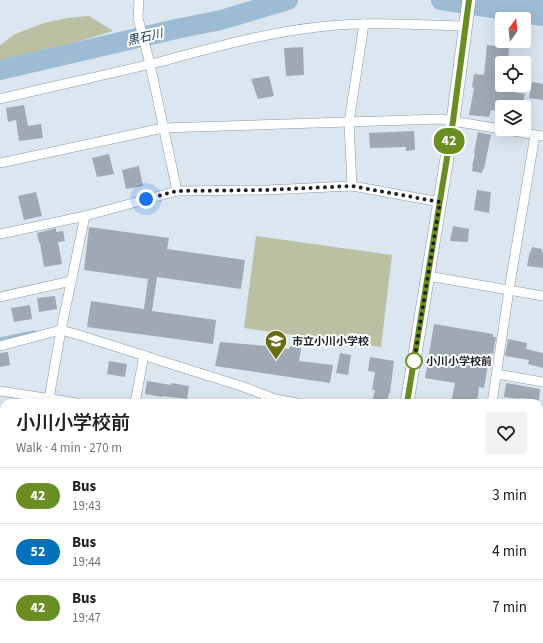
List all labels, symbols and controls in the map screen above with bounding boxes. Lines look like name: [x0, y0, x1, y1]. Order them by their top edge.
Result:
north arrow: [495, 12, 531, 48]
map controls: [495, 12, 531, 136]
water label: 黒石川: [126, 25, 167, 50]
button: locate: [495, 56, 531, 92]
button: layers: [495, 100, 531, 136]
line badge: 42: [431, 128, 467, 154]
text: 42: [442, 131, 456, 151]
your location: [136, 189, 156, 209]
school or university icon: 市立小川小学校: [263, 328, 289, 361]
place label: 市立小川小学校: [292, 334, 369, 349]
marker: 小川小学校前: [405, 352, 423, 370]
place label: 小川小学校前: [426, 354, 492, 369]
text: 小川小学校前: [16, 410, 130, 437]
button: heart: [485, 412, 527, 454]
text: Walk · 4 min · 270 m: [16, 439, 122, 457]
text: Bus: [72, 476, 96, 497]
text: 3 min: [492, 485, 527, 506]
text: 42: [31, 486, 45, 506]
text: 19:43: [72, 497, 101, 515]
text: Bus: [72, 532, 96, 553]
text: 4 min: [492, 541, 527, 562]
text: 52: [31, 542, 45, 562]
text: 19:44: [72, 553, 101, 571]
text: Bus: [72, 588, 96, 609]
text: 7 min: [492, 597, 527, 618]
text: 42: [31, 598, 45, 618]
text: 19:47: [72, 609, 101, 627]

